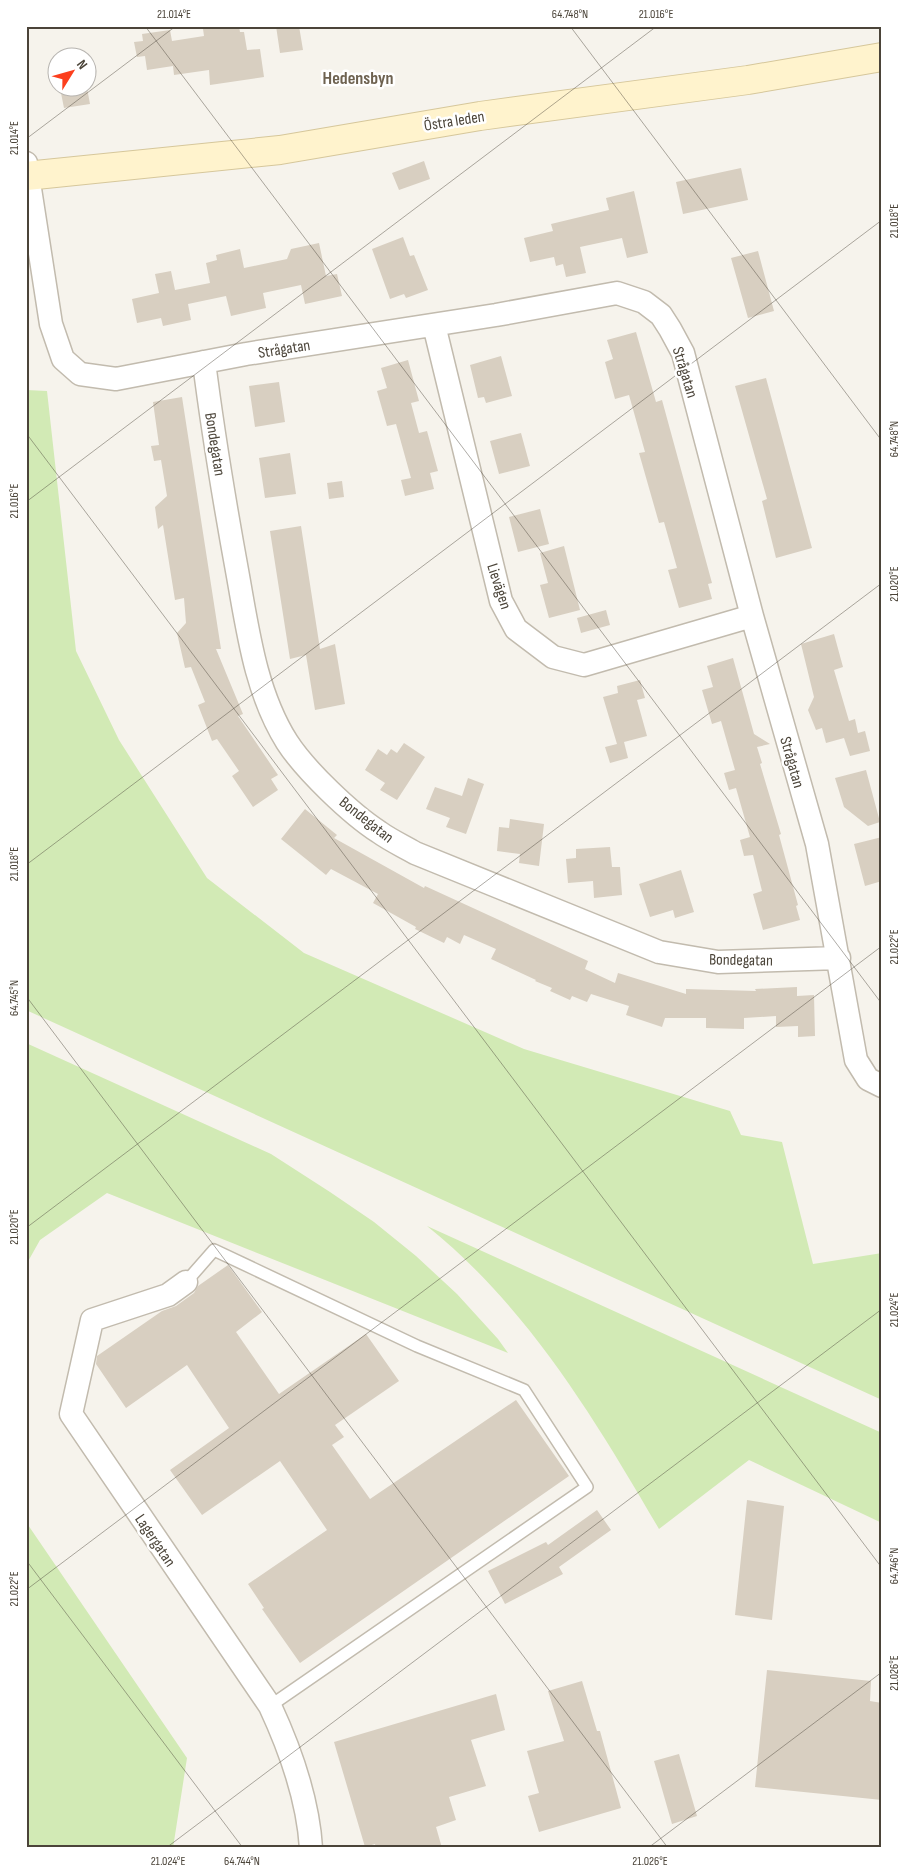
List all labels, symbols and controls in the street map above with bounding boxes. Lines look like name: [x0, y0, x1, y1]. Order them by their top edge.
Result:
text: 21.014°E: [157, 7, 191, 22]
text: 64.748°N: [552, 7, 588, 22]
text: 21.016°E: [639, 7, 673, 22]
north arrow: [48, 48, 98, 98]
text: N: [73, 56, 91, 73]
district label: Hedensbyn: [323, 68, 393, 89]
street label: Östra leden: [423, 107, 486, 136]
text: 21.014°E: [7, 121, 22, 155]
text: 21.018°E: [887, 204, 902, 238]
street label: Strågatan: [257, 336, 312, 363]
street label: Strågatan: [668, 345, 701, 400]
street label: Bondegatan: [200, 411, 229, 477]
text: 64.748°N: [887, 421, 902, 457]
text: 21.016°E: [7, 484, 22, 518]
street label: Lievägen: [482, 561, 515, 612]
text: 21.020°E: [887, 566, 902, 602]
street label: Strågatan: [775, 735, 808, 790]
street label: Bondegatan: [335, 793, 397, 847]
text: 21.018°E: [7, 847, 22, 881]
text: 21.022°E: [887, 929, 902, 965]
street label: Bondegatan: [709, 950, 773, 971]
text: 64.745°N: [7, 980, 22, 1016]
text: 21.020°E: [7, 1209, 22, 1245]
text: 21.024°E: [887, 1293, 902, 1327]
street label: Lagergatan: [130, 1511, 179, 1571]
text: 64.746°N: [887, 1548, 902, 1584]
text: 21.022°E: [7, 1571, 22, 1607]
text: 21.026°E: [887, 1655, 902, 1691]
text: 21.024°E: [151, 1854, 185, 1869]
text: 64.744°N: [224, 1854, 260, 1869]
text: 21.026°E: [632, 1854, 668, 1869]

